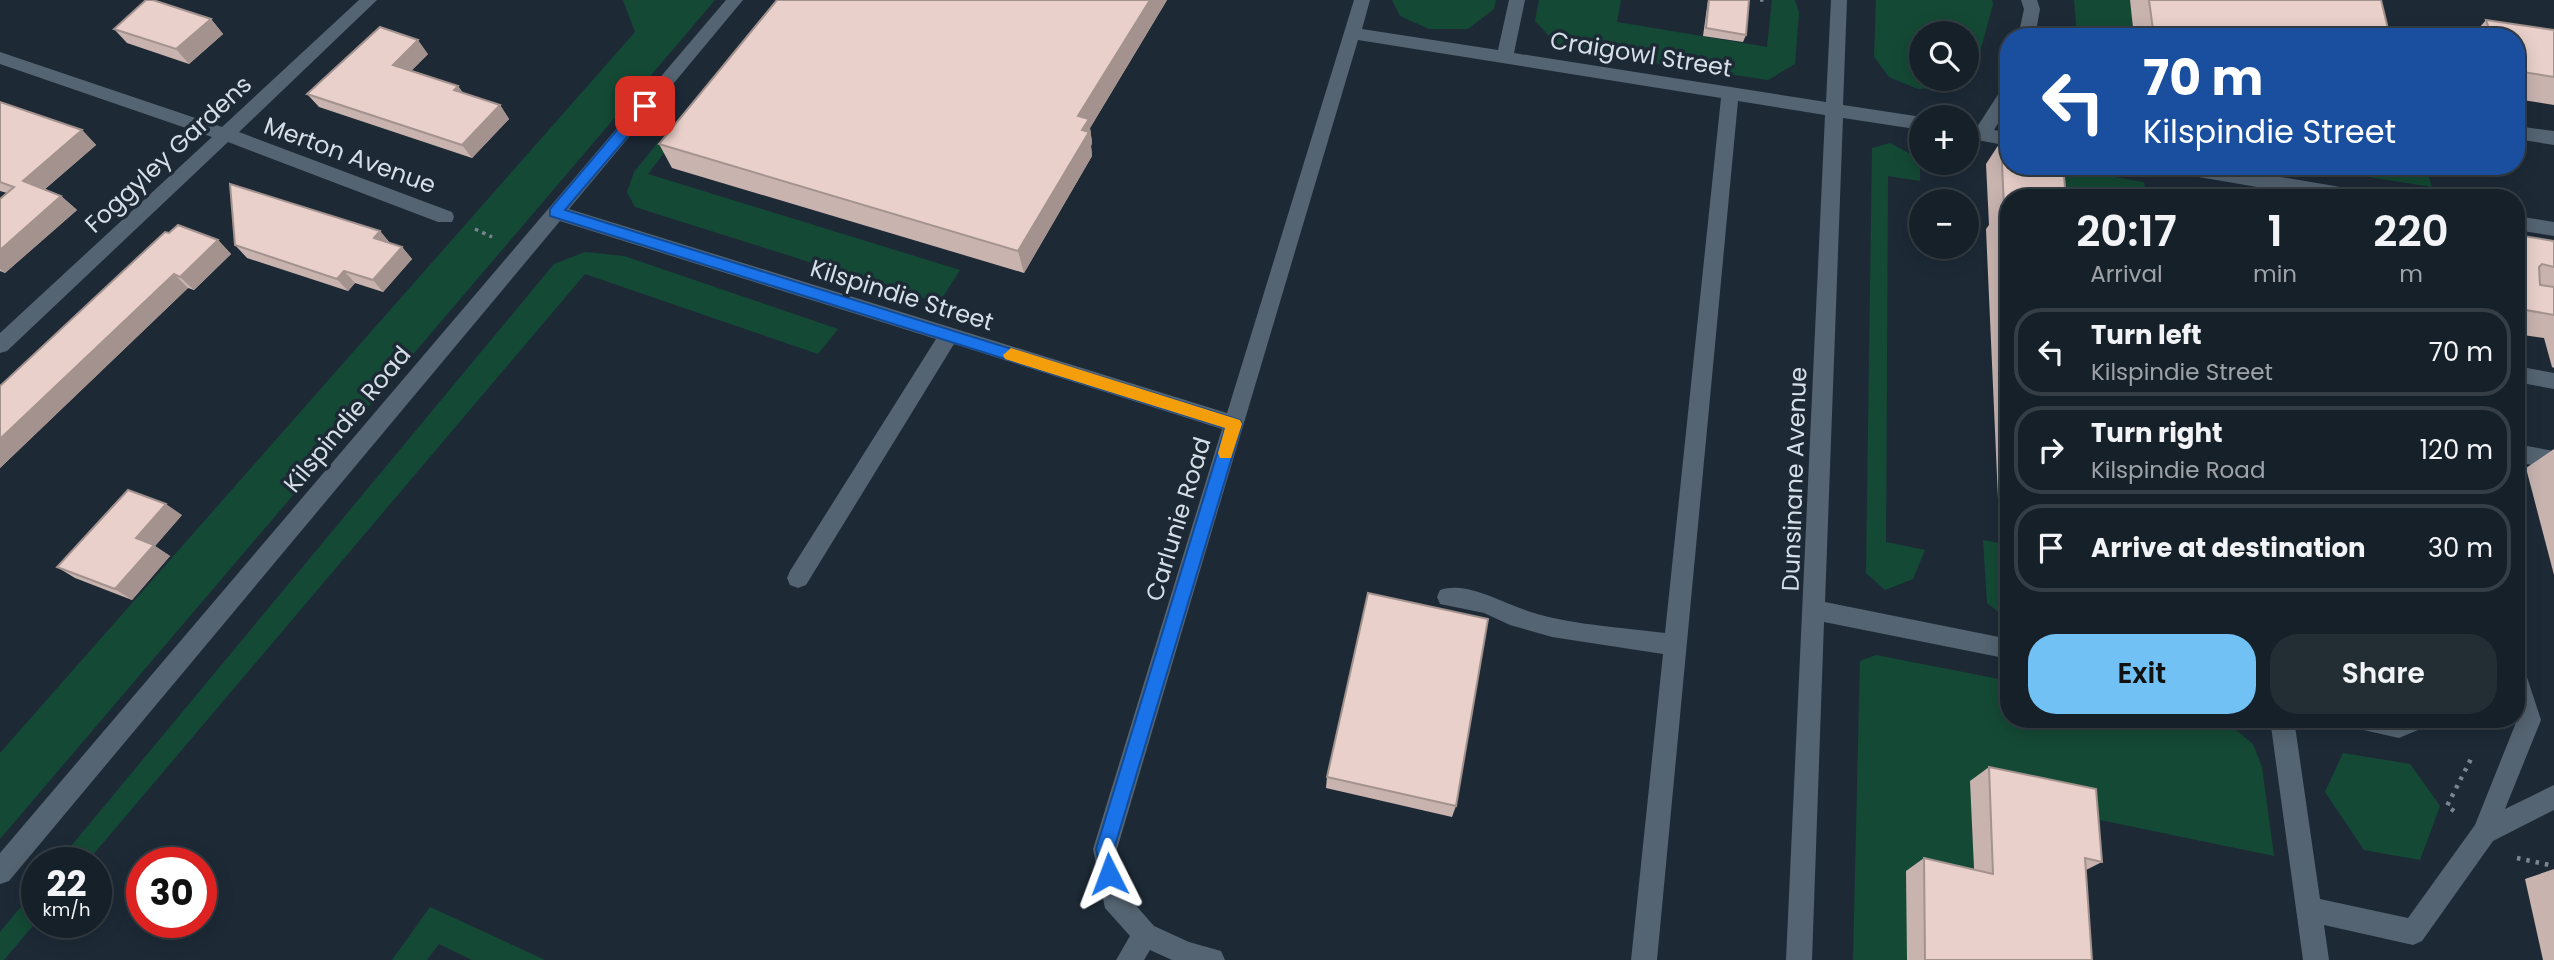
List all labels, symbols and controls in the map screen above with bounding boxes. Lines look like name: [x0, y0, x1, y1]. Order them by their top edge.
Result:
map controls: [1909, 21, 1979, 259]
button: search: [1909, 21, 1979, 91]
street label: Craigowl Street: [1548, 23, 1734, 85]
text: 70 m: [2143, 44, 2263, 112]
icon: left: [2028, 56, 2119, 147]
street label: Foggyley Gardens: [77, 68, 259, 240]
pin: [615, 76, 675, 136]
icon: arrive: [626, 87, 664, 125]
button: +: [1909, 105, 1979, 175]
street label: Merton Avenue: [260, 109, 440, 201]
text: Kilspindie Street: [2143, 109, 2396, 154]
button: −: [1909, 189, 1979, 259]
text: 20:17: [2076, 202, 2177, 261]
text: 1: [2267, 202, 2283, 261]
text: 220: [2373, 202, 2449, 261]
street label: Kilspindie Street: [806, 251, 998, 339]
text: Arrival: [2090, 258, 2163, 290]
text: min: [2253, 258, 2297, 290]
text: m: [2399, 258, 2423, 290]
text: Turn left: [2091, 317, 2202, 353]
icon: left: [2032, 333, 2070, 371]
text: 70 m: [2429, 334, 2493, 370]
street label: Kilspindie Road: [276, 339, 418, 499]
text: Kilspindie Street: [2091, 356, 2273, 388]
street label: Dunsinane Avenue: [1774, 366, 1814, 592]
text: Turn right: [2091, 415, 2223, 451]
icon: right: [2032, 431, 2070, 469]
text: 120 m: [2420, 432, 2493, 468]
street label: Carlunie Road: [1137, 433, 1219, 605]
text: Kilspindie Road: [2091, 454, 2265, 486]
icon: arrive: [2032, 529, 2070, 567]
text: Arrive at destination: [2091, 530, 2366, 566]
text: 30 m: [2428, 530, 2493, 566]
button: Exit: [2028, 634, 2256, 714]
button: Share: [2270, 634, 2497, 714]
position arrow: [1072, 837, 1146, 911]
speed limit sign: 30: [126, 847, 217, 938]
text: 22: [47, 859, 86, 908]
text: km/h: [43, 897, 90, 922]

